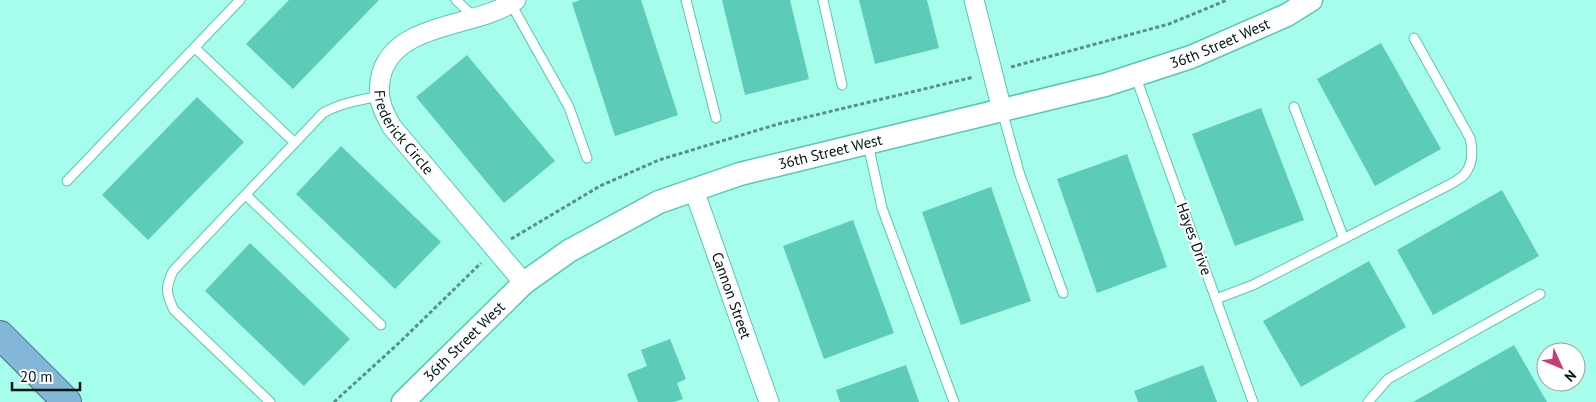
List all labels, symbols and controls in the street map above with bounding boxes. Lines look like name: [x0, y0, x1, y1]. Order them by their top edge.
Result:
street label: 36th Street West: [1167, 14, 1273, 72]
street label: Frederick Circle: [370, 89, 438, 178]
street label: 36th Street West: [776, 130, 884, 173]
street label: Hayes Drive: [1173, 200, 1216, 278]
street label: Cannon Street: [708, 249, 756, 341]
street label: 36th Street West: [419, 297, 509, 386]
north arrow: [1536, 342, 1586, 392]
scale bar: [12, 360, 80, 392]
text: N: [1561, 366, 1580, 386]
text: 20 m: [20, 367, 53, 386]

